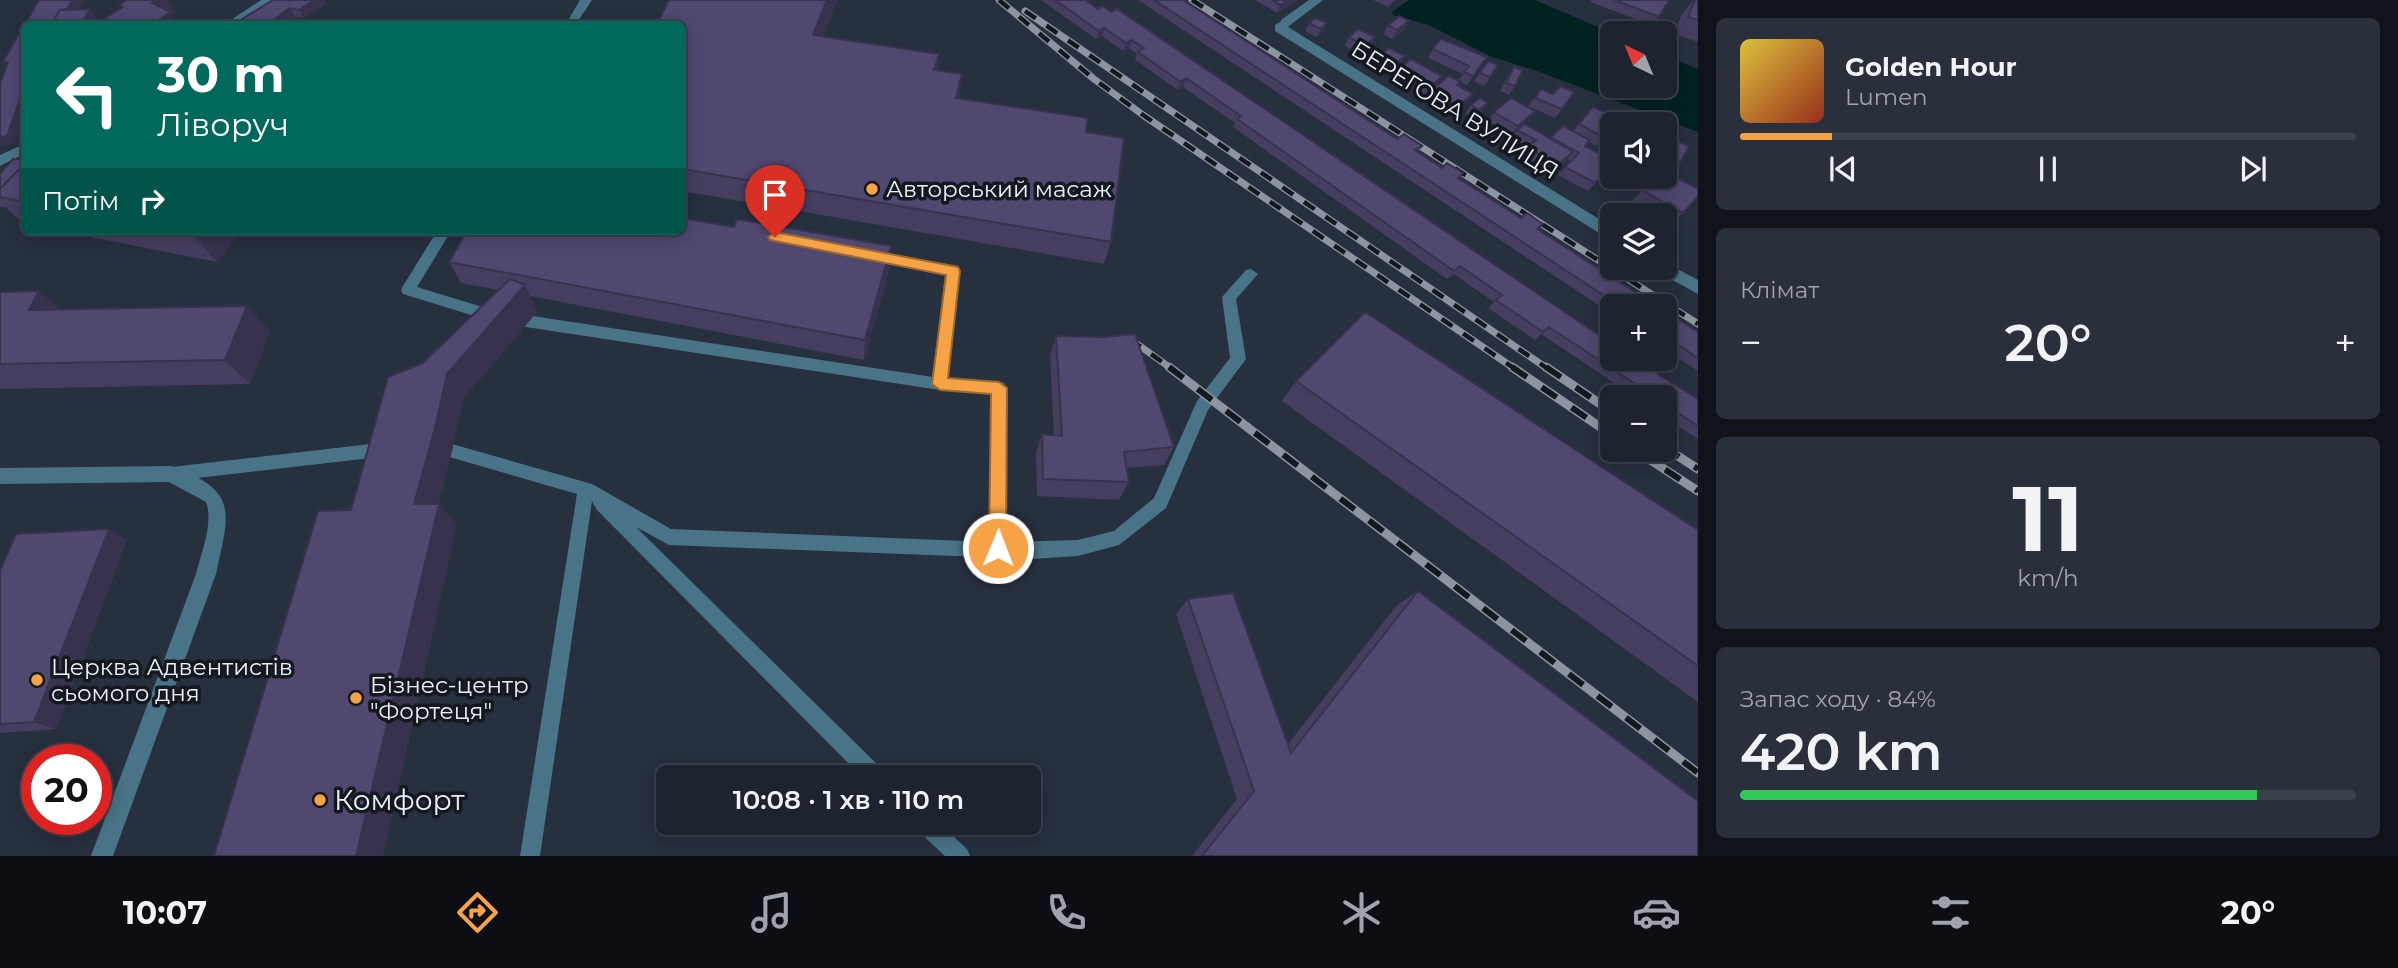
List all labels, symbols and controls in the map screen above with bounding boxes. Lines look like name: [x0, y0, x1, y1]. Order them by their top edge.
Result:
north arrow: [1600, 21, 1676, 98]
map controls: [1600, 21, 1677, 462]
street label: БЕРЕГОВА ВУЛИЦЯ: [1346, 35, 1564, 185]
text: 30 m: [157, 45, 285, 104]
icon: left: [42, 49, 133, 140]
text: Golden Hour: [1845, 51, 2017, 83]
text: Lumen: [1845, 83, 1928, 111]
text: Ліворуч: [157, 105, 289, 144]
button: sound: [1600, 112, 1677, 189]
icon: previous: [1824, 150, 1862, 188]
icon: pause: [2029, 150, 2067, 188]
icon: next: [2234, 150, 2272, 188]
pin: [745, 165, 805, 237]
place label: Авторський масаж: [886, 175, 1112, 203]
icon: arrive: [756, 176, 794, 214]
marker: Авторський масаж: [864, 181, 880, 197]
icon: right: [133, 182, 171, 220]
text: Потім: [42, 185, 119, 217]
button: layers: [1600, 203, 1677, 280]
text: Клімат: [1740, 276, 1819, 304]
button: +: [1600, 294, 1677, 371]
text: 20°: [2004, 311, 2092, 374]
text: −: [1740, 319, 1762, 366]
text: +: [2334, 319, 2356, 366]
button: −: [1600, 385, 1677, 462]
text: 11: [2012, 463, 2084, 574]
position arrow: [961, 511, 1035, 585]
text: km/h: [2017, 564, 2079, 592]
place label: Церква Адвентистів сьомого дня: [51, 653, 293, 707]
place label: Бізнес-центр "Фортеця": [370, 671, 529, 725]
marker: Церква Адвентистів сьомого дня: [29, 672, 45, 688]
text: Запас ходу · 84%: [1740, 685, 1936, 713]
marker: Бізнес-центр "Фортеця": [348, 690, 364, 706]
text: 420 km: [1740, 720, 1942, 783]
speed limit sign: 20: [21, 744, 112, 835]
place label: Комфорт: [334, 783, 465, 817]
text: 10:08 · 1 хв · 110 m: [733, 784, 964, 816]
marker: Комфорт: [312, 792, 328, 808]
icon: directions: [453, 888, 502, 937]
icon: music: [747, 888, 796, 937]
icon: phone: [1042, 888, 1091, 937]
icon: climate: [1337, 888, 1386, 937]
icon: car: [1632, 888, 1681, 937]
icon: filters: [1926, 888, 1975, 937]
text: 10:07: [123, 893, 207, 932]
text: 20°: [2221, 893, 2275, 932]

